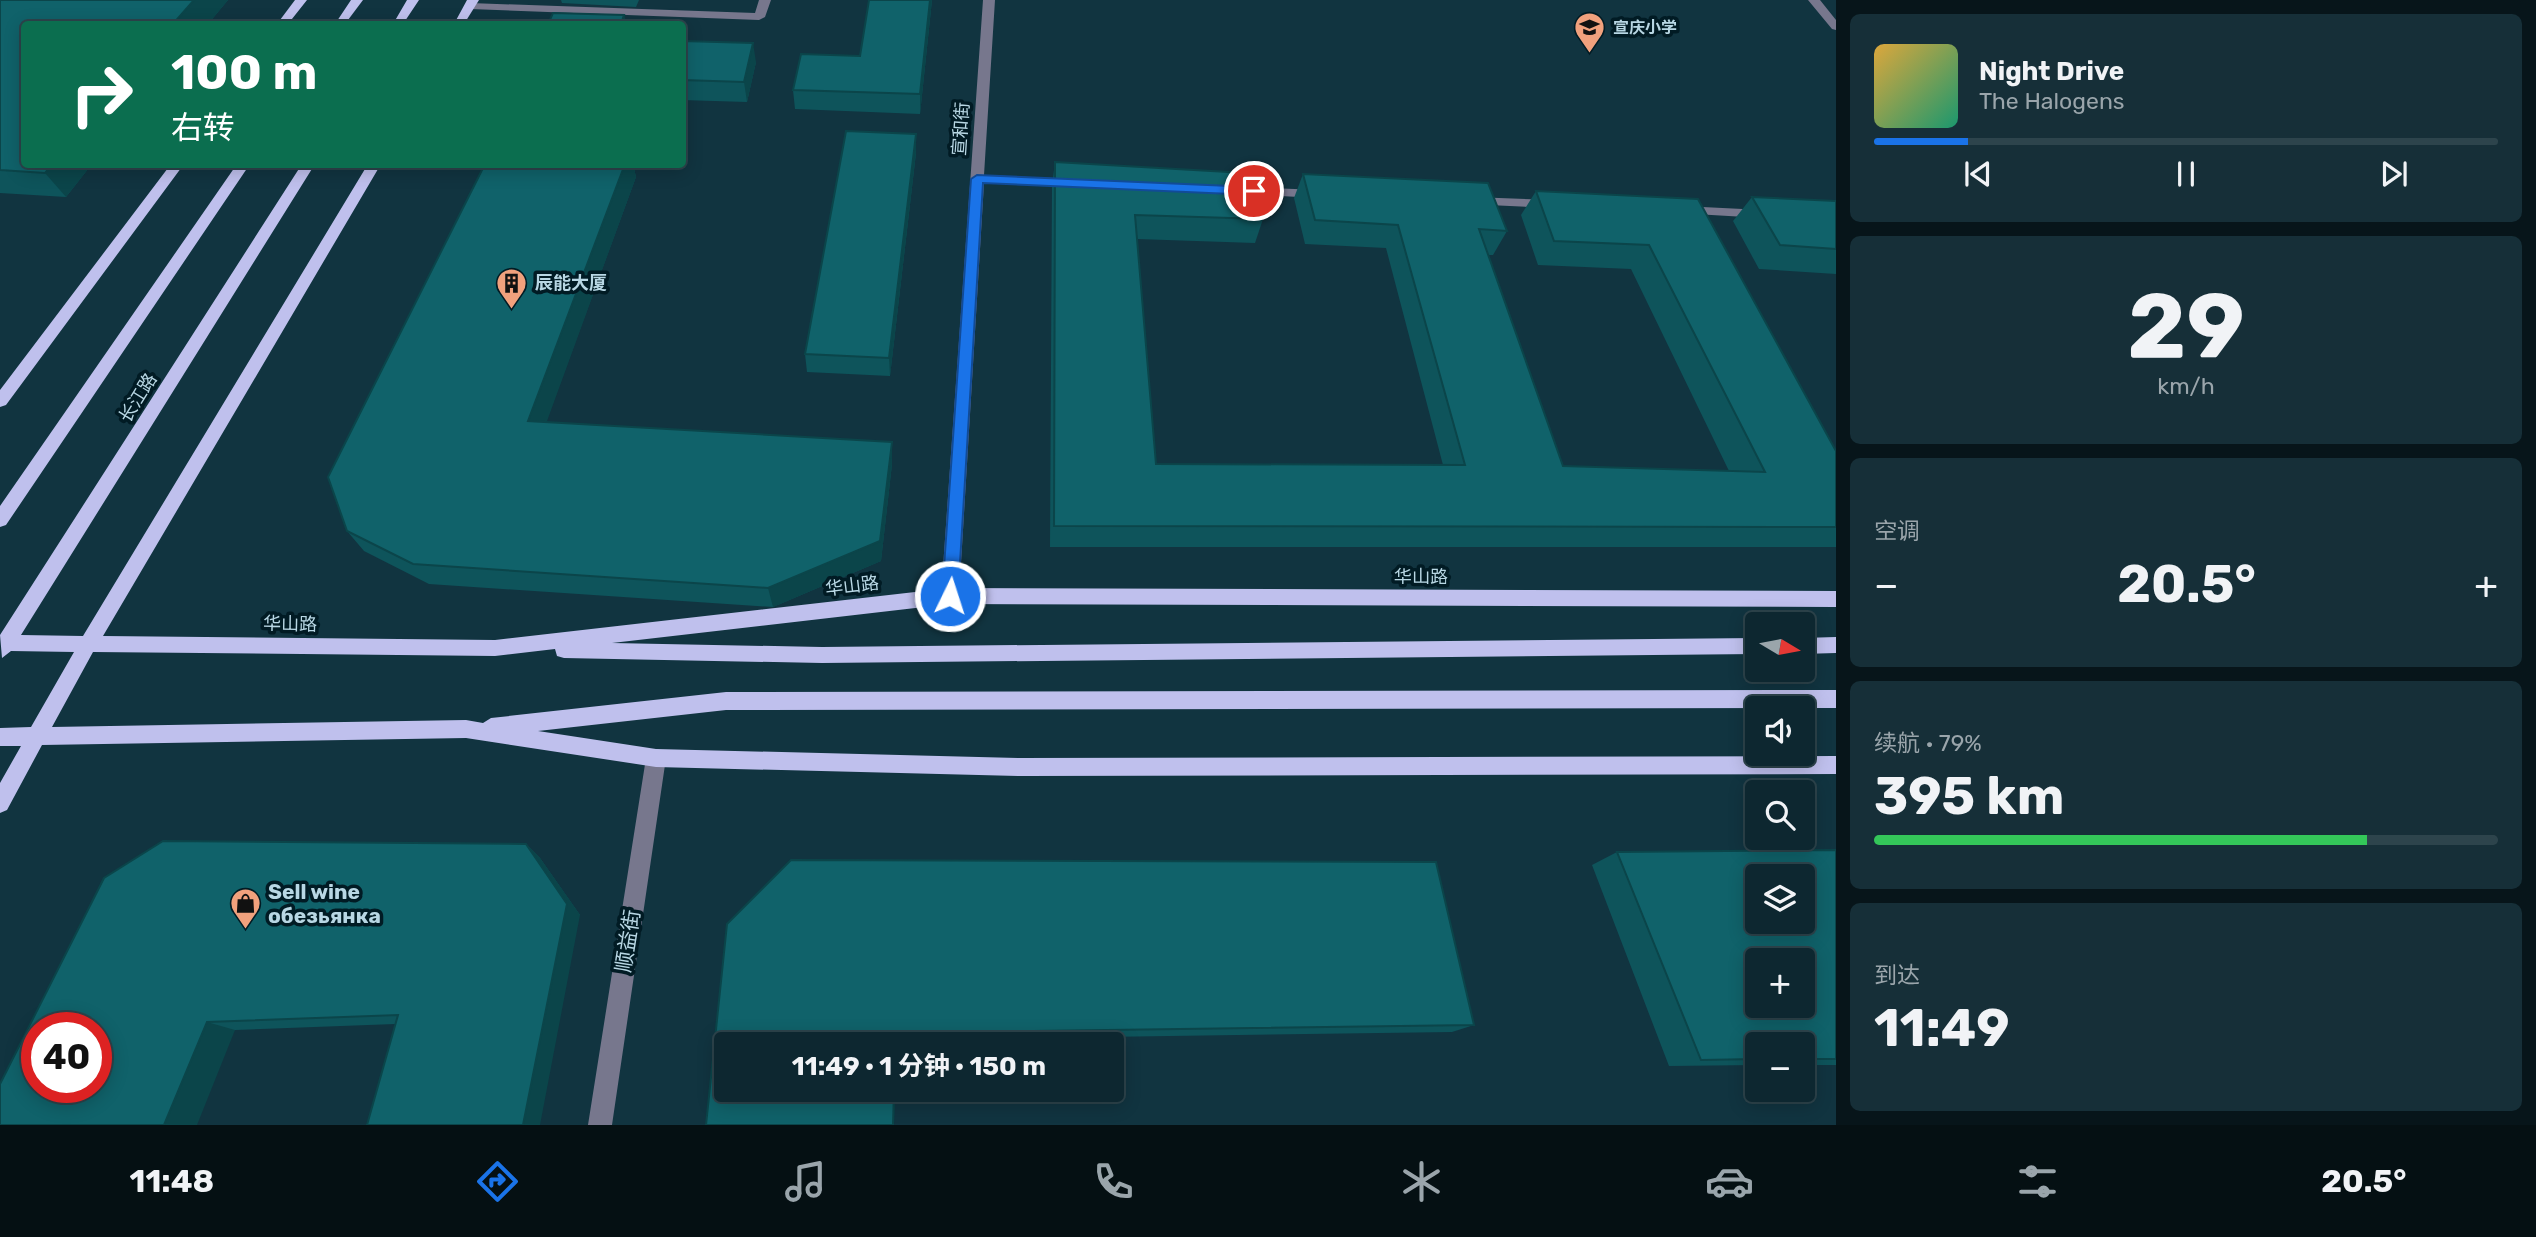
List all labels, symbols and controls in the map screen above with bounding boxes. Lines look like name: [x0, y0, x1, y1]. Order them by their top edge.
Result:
school or university icon: 宣庆小学: [1573, 10, 1607, 54]
place label: 宣庆小学: [1613, 18, 1677, 37]
text: 100 m: [171, 43, 317, 101]
icon: right: [56, 49, 147, 140]
text: Night Drive: [1979, 56, 2124, 87]
text: The Halogens: [1979, 87, 2125, 115]
street label: 宣和街: [948, 101, 974, 157]
text: 右转: [171, 109, 235, 147]
icon: previous: [1959, 155, 1997, 193]
icon: pause: [2167, 155, 2205, 193]
icon: next: [2375, 155, 2413, 193]
pin: [1224, 161, 1284, 221]
icon: arrive: [1235, 172, 1273, 210]
building icon: 辰能大厦: [495, 266, 529, 310]
place label: 辰能大厦: [535, 272, 607, 294]
text: 29: [2127, 272, 2245, 380]
street label: 长江路: [114, 369, 162, 427]
text: km/h: [2157, 372, 2215, 400]
text: 空调: [1874, 517, 1920, 545]
text: 20.5°: [2117, 553, 2256, 615]
position arrow: [913, 559, 987, 633]
text: −: [1874, 562, 1899, 608]
text: +: [2474, 562, 2498, 608]
street label: 华山路: [1394, 566, 1448, 588]
street label: 华山路: [824, 572, 880, 600]
north arrow: [1745, 612, 1815, 682]
map controls: [1745, 612, 1815, 1102]
street label: 华山路: [263, 613, 317, 635]
button: sound: [1745, 696, 1815, 766]
text: 续航 · 79%: [1874, 729, 1982, 757]
text: 395 km: [1874, 765, 2064, 827]
button: search: [1745, 780, 1815, 850]
button: layers: [1745, 864, 1815, 934]
place label: Sell wine обезьянка: [268, 879, 381, 928]
shop icon: Sell wine обезьянка: [228, 887, 262, 931]
street label: 顺益街: [610, 908, 645, 974]
button: +: [1745, 948, 1815, 1018]
text: 到达: [1874, 961, 1920, 989]
text: 11:49: [1874, 997, 2010, 1059]
speed limit sign: 40: [21, 1012, 112, 1103]
button: −: [1745, 1032, 1815, 1102]
text: 11:49 · 1 分钟 · 150 m: [792, 1051, 1046, 1082]
icon: directions: [473, 1157, 522, 1206]
icon: music: [781, 1157, 830, 1206]
icon: phone: [1089, 1157, 1138, 1206]
icon: climate: [1397, 1157, 1446, 1206]
icon: car: [1705, 1157, 1754, 1206]
icon: filters: [2013, 1157, 2062, 1206]
text: 11:48: [130, 1162, 214, 1200]
text: 20.5°: [2321, 1162, 2406, 1200]

